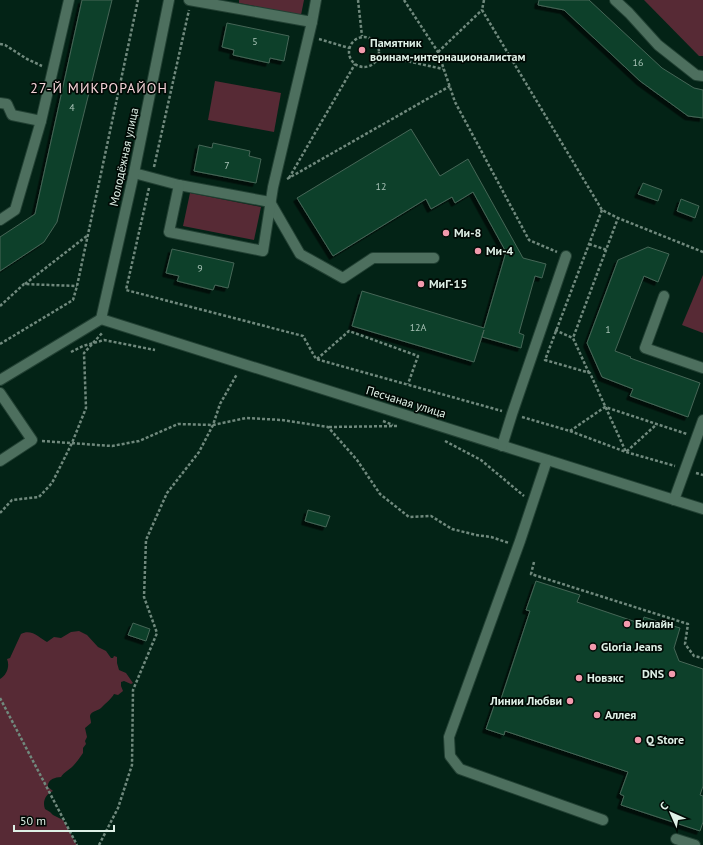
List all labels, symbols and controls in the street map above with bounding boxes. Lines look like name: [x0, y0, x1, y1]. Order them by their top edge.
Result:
house number: 5: [252, 35, 258, 48]
place label: Памятник воинам-интернационалистам: [370, 35, 526, 64]
marker: Памятник воинам-интернационалистам: [357, 45, 367, 55]
house number: 16: [633, 56, 643, 69]
district label: 27-Й МИКРОРАЙОН: [30, 79, 168, 97]
house number: 4: [69, 101, 75, 114]
street label: Молодёжная улица: [106, 106, 141, 208]
house number: 7: [224, 159, 230, 172]
house number: 12: [376, 180, 386, 193]
place label: Ми-8: [454, 225, 481, 240]
marker: Ми-8: [441, 228, 451, 238]
place label: Ми-4: [486, 243, 513, 258]
marker: Ми-4: [473, 246, 483, 256]
house number: 9: [197, 262, 203, 275]
place label: МиГ-15: [429, 276, 467, 291]
marker: МиГ-15: [416, 279, 426, 289]
house number: 12А: [410, 321, 427, 334]
house number: 1: [605, 323, 611, 336]
street label: Песчаная улица: [364, 382, 448, 421]
place label: Билайн: [635, 616, 674, 631]
marker: Билайн: [622, 619, 632, 629]
place label: Gloria Jeans: [601, 639, 662, 654]
marker: Gloria Jeans: [588, 642, 598, 652]
place label: DNS: [642, 666, 664, 681]
marker: DNS: [667, 669, 677, 679]
place label: Новэкс: [587, 670, 624, 685]
marker: Новэкс: [574, 673, 584, 683]
place label: Линии Любви: [489, 693, 562, 708]
marker: Линии Любви: [565, 696, 575, 706]
place label: Аллея: [605, 707, 636, 722]
marker: Аллея: [592, 710, 602, 720]
place label: Q Store: [646, 732, 684, 747]
marker: Q Store: [633, 735, 643, 745]
north arrow: [651, 793, 691, 833]
text: С: [657, 799, 671, 813]
scale bar: [14, 807, 114, 833]
text: 50 m: [20, 813, 46, 828]

